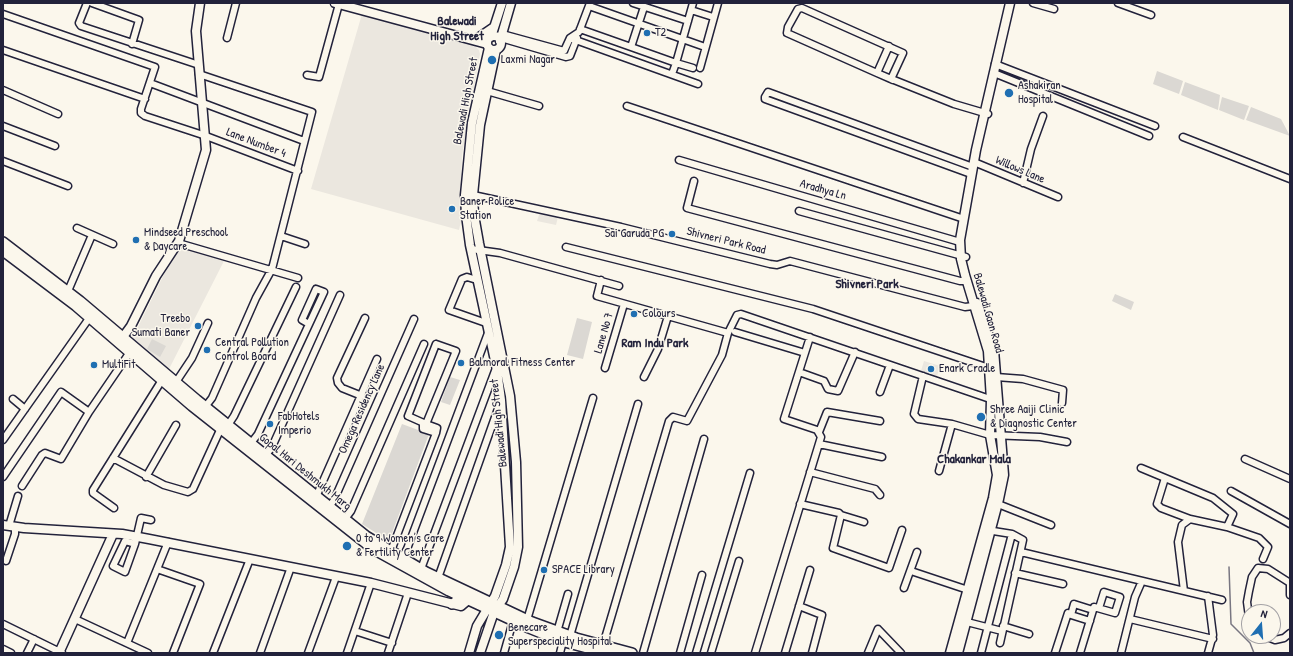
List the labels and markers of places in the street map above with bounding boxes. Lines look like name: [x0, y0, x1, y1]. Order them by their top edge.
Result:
place label: T2: [655, 26, 666, 40]
marker: T2: [642, 28, 652, 38]
place label: Laxmi Nagar: [501, 53, 555, 67]
marker: Laxmi Nagar: [486, 54, 498, 66]
place label: Ashakiran Hospital: [1018, 79, 1061, 107]
marker: Ashakiran Hospital: [1003, 87, 1015, 99]
place label: Baner Police Station: [460, 195, 514, 223]
marker: Baner Police Station: [447, 204, 457, 214]
place label: Mindseed Preschool & Daycare: [144, 226, 228, 254]
place label: Sai Garuda PG: [605, 227, 664, 241]
marker: Sai Garuda PG: [667, 229, 677, 239]
marker: Mindseed Preschool & Daycare: [131, 235, 141, 245]
place label: Colours: [642, 307, 675, 321]
marker: Colours: [629, 309, 639, 319]
place label: Treebo Sumati Baner: [132, 312, 190, 340]
marker: Treebo Sumati Baner: [193, 321, 203, 331]
place label: Central Pollution Control Board: [215, 336, 289, 364]
marker: Central Pollution Control Board: [202, 345, 212, 355]
place label: Balmoral Fitness Center: [469, 356, 575, 370]
place label: MultiFit: [102, 358, 135, 372]
marker: Balmoral Fitness Center: [456, 358, 466, 368]
marker: MultiFit: [89, 360, 99, 370]
place label: Enark Cradle: [939, 362, 995, 376]
marker: Enark Cradle: [926, 364, 936, 374]
place label: Shree Aaiji Clinic & Diagnostic Center: [990, 403, 1077, 431]
place label: FabHotels Imperio: [278, 410, 319, 438]
marker: Shree Aaiji Clinic & Diagnostic Center: [975, 411, 987, 423]
marker: FabHotels Imperio: [265, 419, 275, 429]
place label: 0 to 9 Women’s Care & Fertility Center: [356, 532, 444, 560]
marker: 0 to 9 Women’s Care & Fertility Center: [341, 540, 353, 552]
place label: SPACE Library: [552, 563, 615, 577]
marker: SPACE Library: [539, 565, 549, 575]
place label: Benecare Superspeciality Hospital: [508, 621, 612, 649]
marker: Benecare Superspeciality Hospital: [493, 629, 505, 641]

